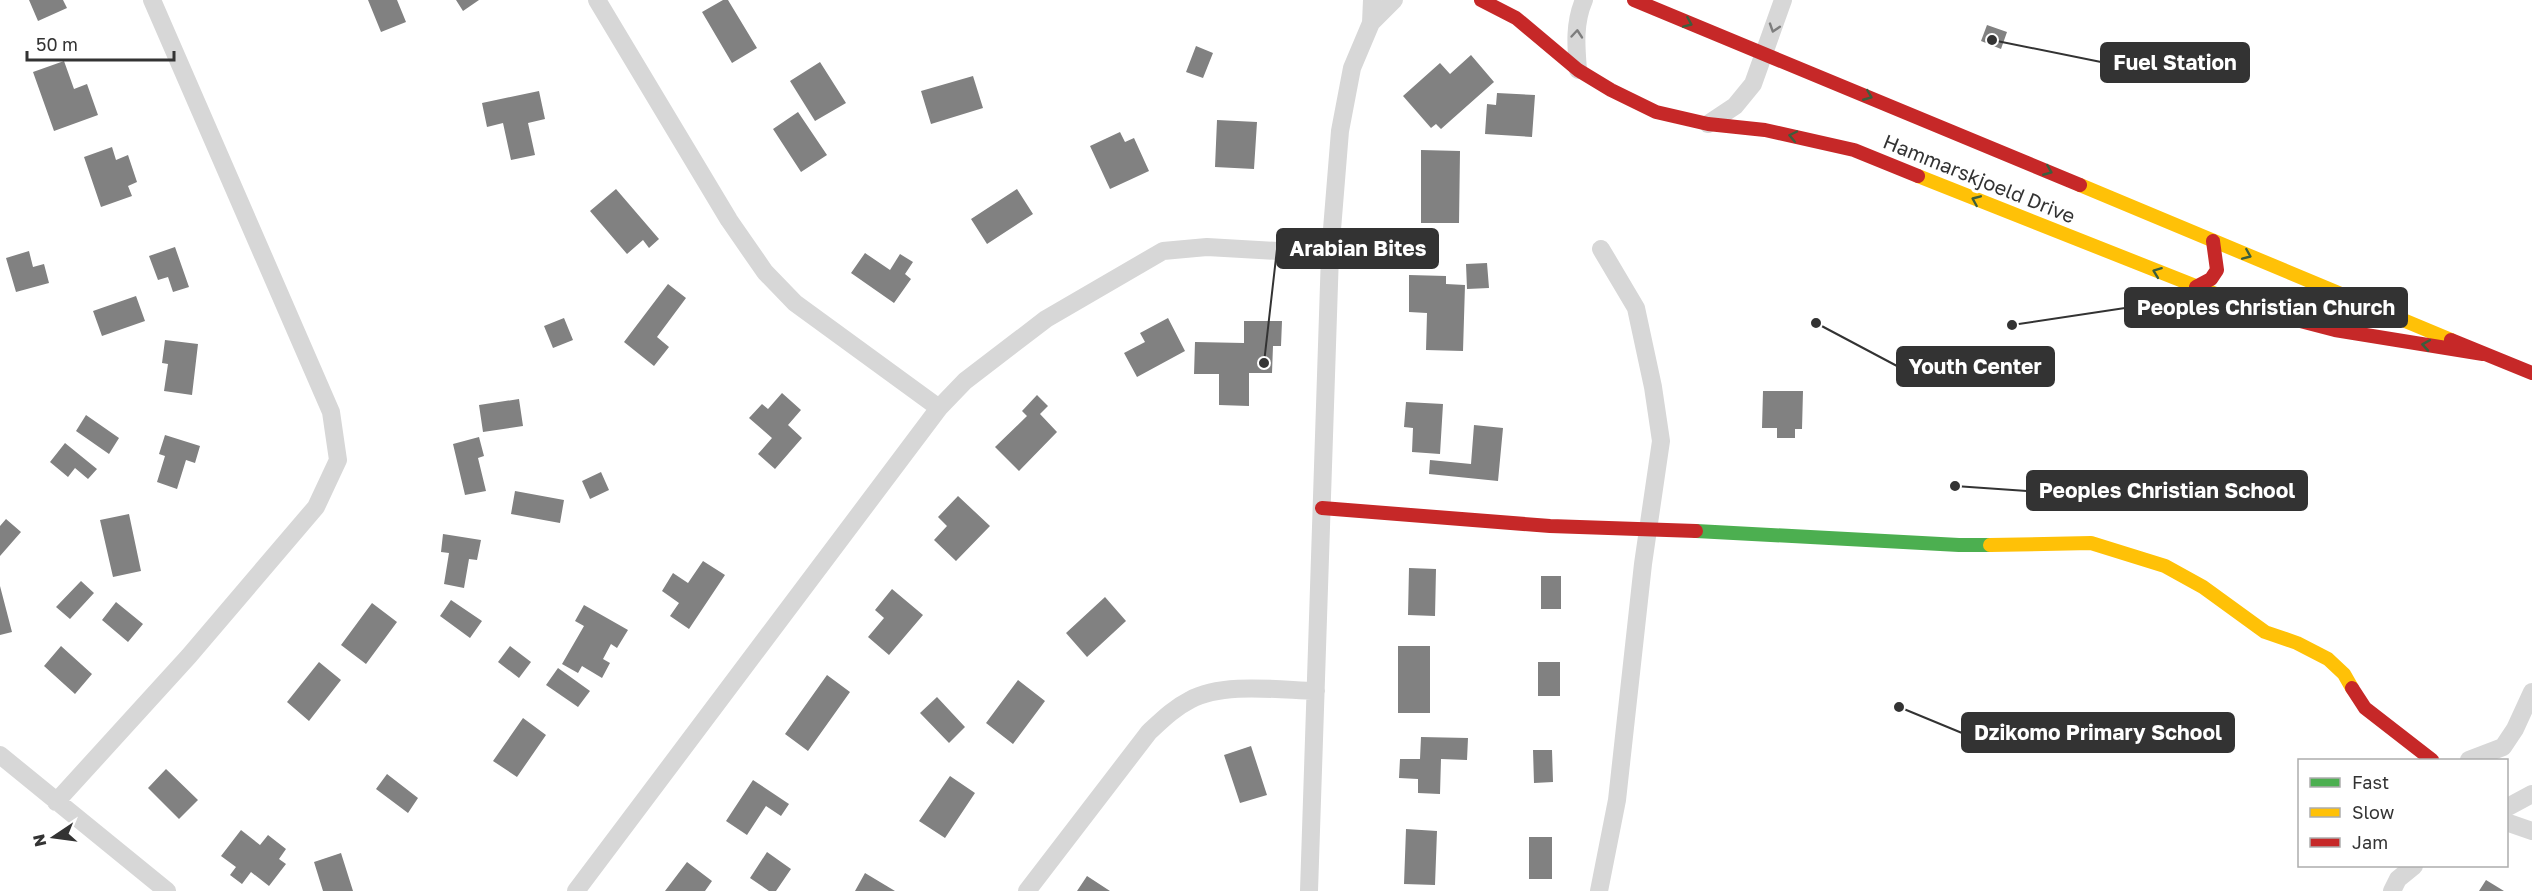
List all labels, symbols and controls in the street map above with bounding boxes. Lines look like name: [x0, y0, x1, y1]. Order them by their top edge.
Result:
one-way arrow: [1681, 16, 1692, 28]
one-way arrow: [1769, 22, 1781, 33]
scale bar: [27, 24, 174, 62]
one-way arrow: [1570, 30, 1583, 39]
text: 50 m: [36, 33, 78, 55]
callout: Fuel Station: [2101, 43, 2249, 82]
text: Fuel Station: [2113, 49, 2237, 75]
one-way arrow: [1862, 89, 1873, 102]
street label: Hammarskjoeld Drive: [1880, 129, 2079, 228]
one-way arrow: [1788, 130, 1798, 143]
one-way arrow: [2042, 164, 2053, 176]
one-way arrow: [1971, 195, 1982, 207]
callout: Arabian Bites: [1277, 229, 1438, 268]
text: Arabian Bites: [1290, 235, 1427, 261]
one-way arrow: [2241, 248, 2252, 260]
one-way arrow: [2153, 267, 2164, 279]
callout: Peoples Christian Church: [2125, 288, 2407, 327]
text: Peoples Christian Church: [2137, 294, 2395, 320]
one-way arrow: [2421, 339, 2430, 351]
callout: Youth Center: [1897, 347, 2054, 386]
text: Youth Center: [1908, 353, 2042, 379]
callout: Peoples Christian School: [2027, 471, 2307, 510]
text: Peoples Christian School: [2039, 477, 2295, 503]
callout: Dzikomo Primary School: [1962, 713, 2234, 752]
text: Dzikomo Primary School: [1974, 719, 2222, 745]
legend: [2298, 759, 2508, 867]
text: Fast: [2352, 771, 2389, 793]
text: Slow: [2352, 801, 2395, 823]
north arrow: [24, 807, 84, 867]
text: Jam: [2352, 831, 2388, 853]
text: N: [28, 832, 50, 849]

